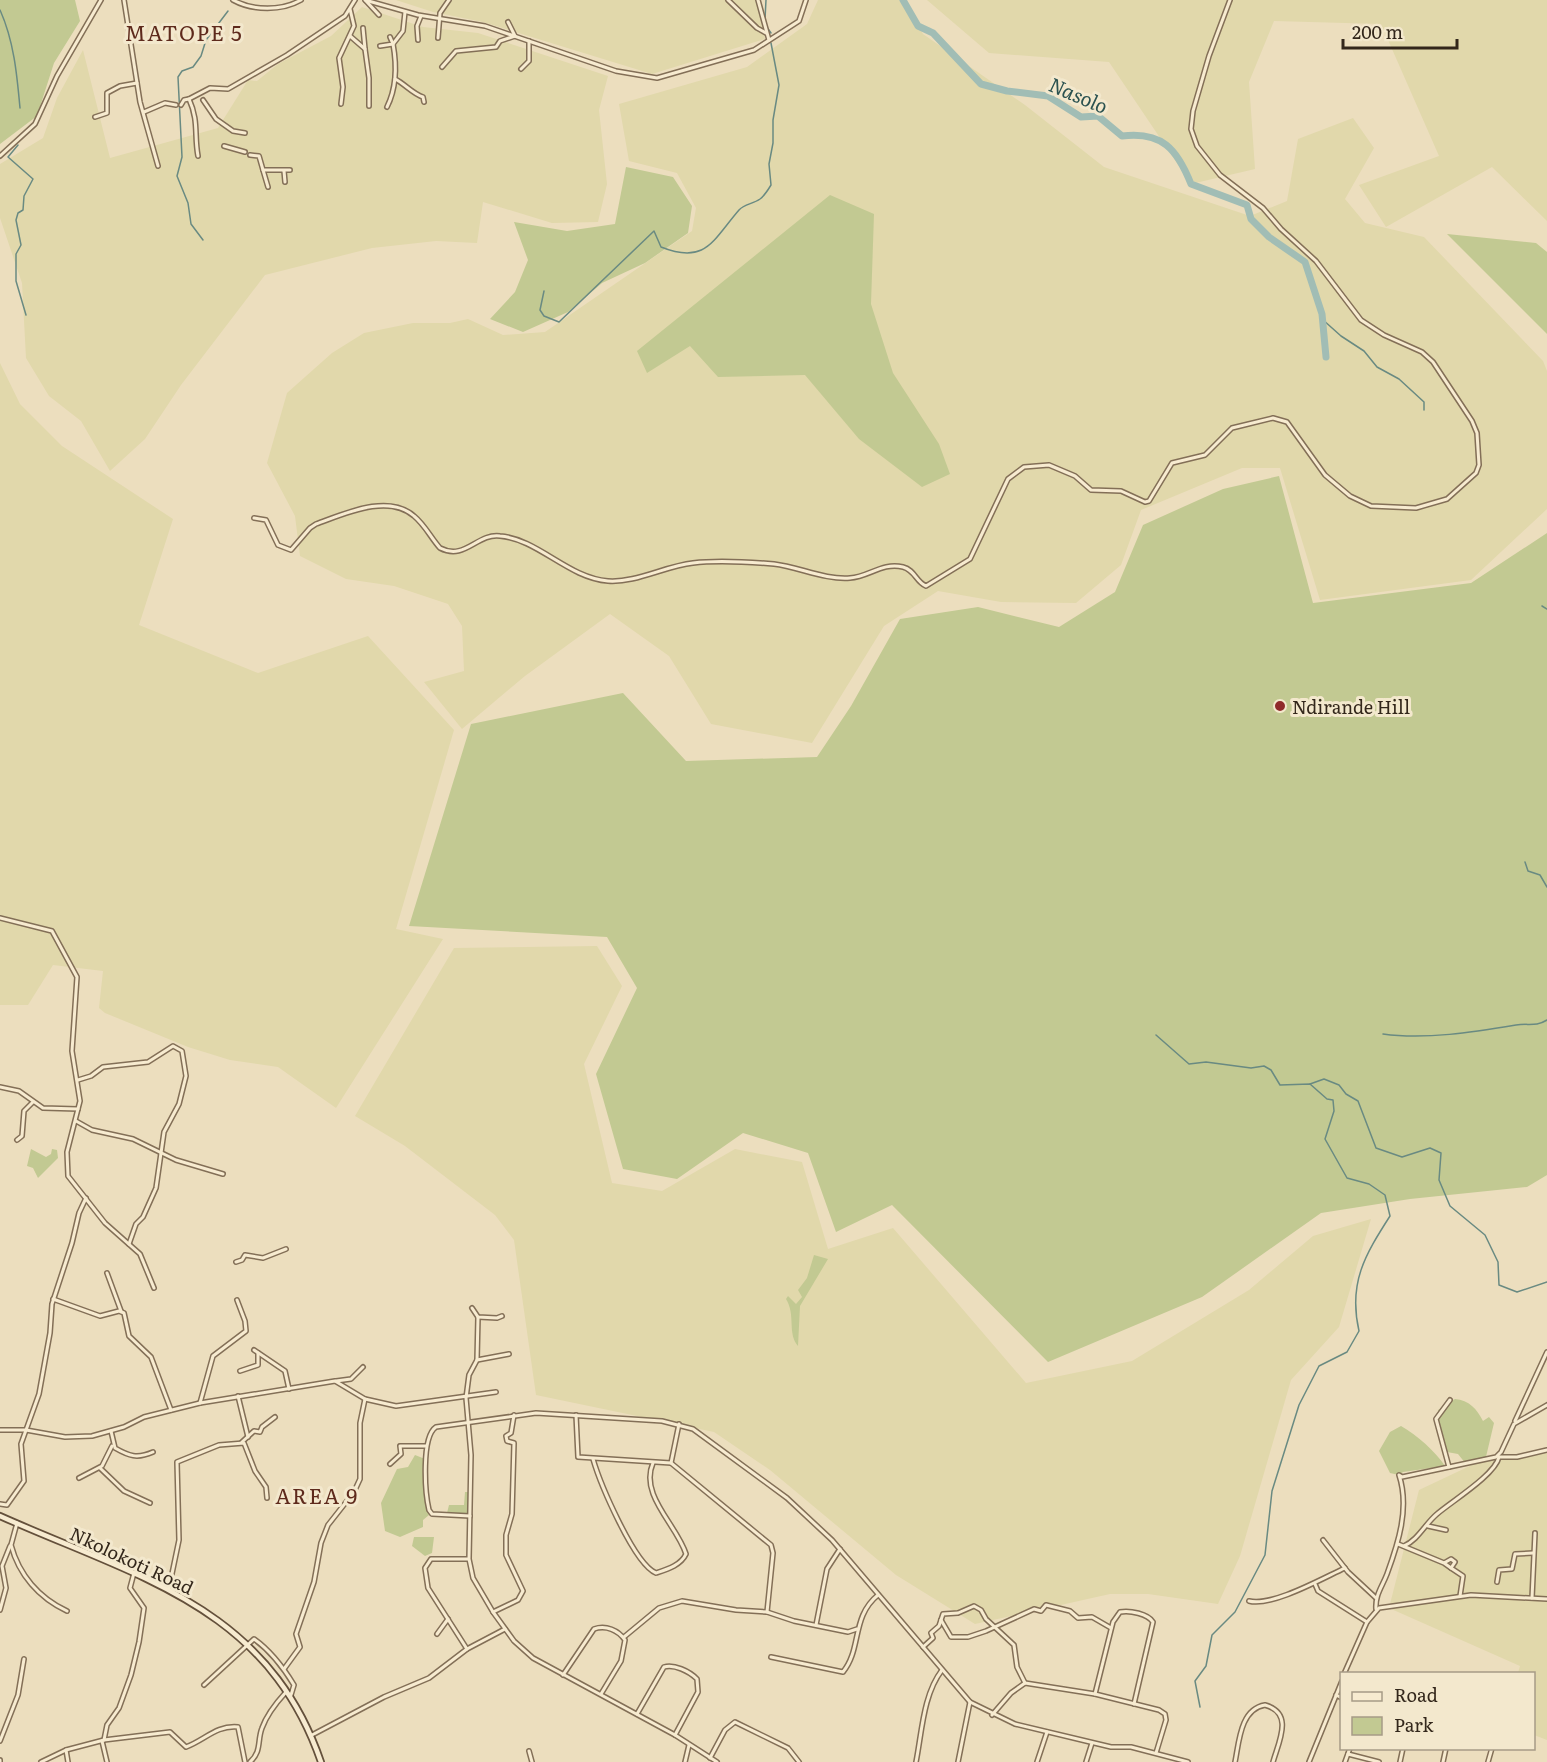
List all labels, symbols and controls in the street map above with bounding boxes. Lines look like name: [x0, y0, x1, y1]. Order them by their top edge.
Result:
scale bar: [1343, 12, 1457, 50]
district label: MATOPE 5: [125, 16, 243, 47]
text: 200 m: [1352, 18, 1403, 45]
water label: Nasolo: [1045, 68, 1113, 120]
place label: Ndirande Hill: [1292, 693, 1410, 720]
marker: Ndirande Hill: [1273, 699, 1287, 713]
district label: AREA 9: [275, 1479, 359, 1510]
street label: Nkolokoti Road: [66, 1520, 198, 1600]
legend: [1340, 1672, 1535, 1750]
text: Road: [1394, 1681, 1438, 1708]
text: Park: [1394, 1711, 1435, 1738]

